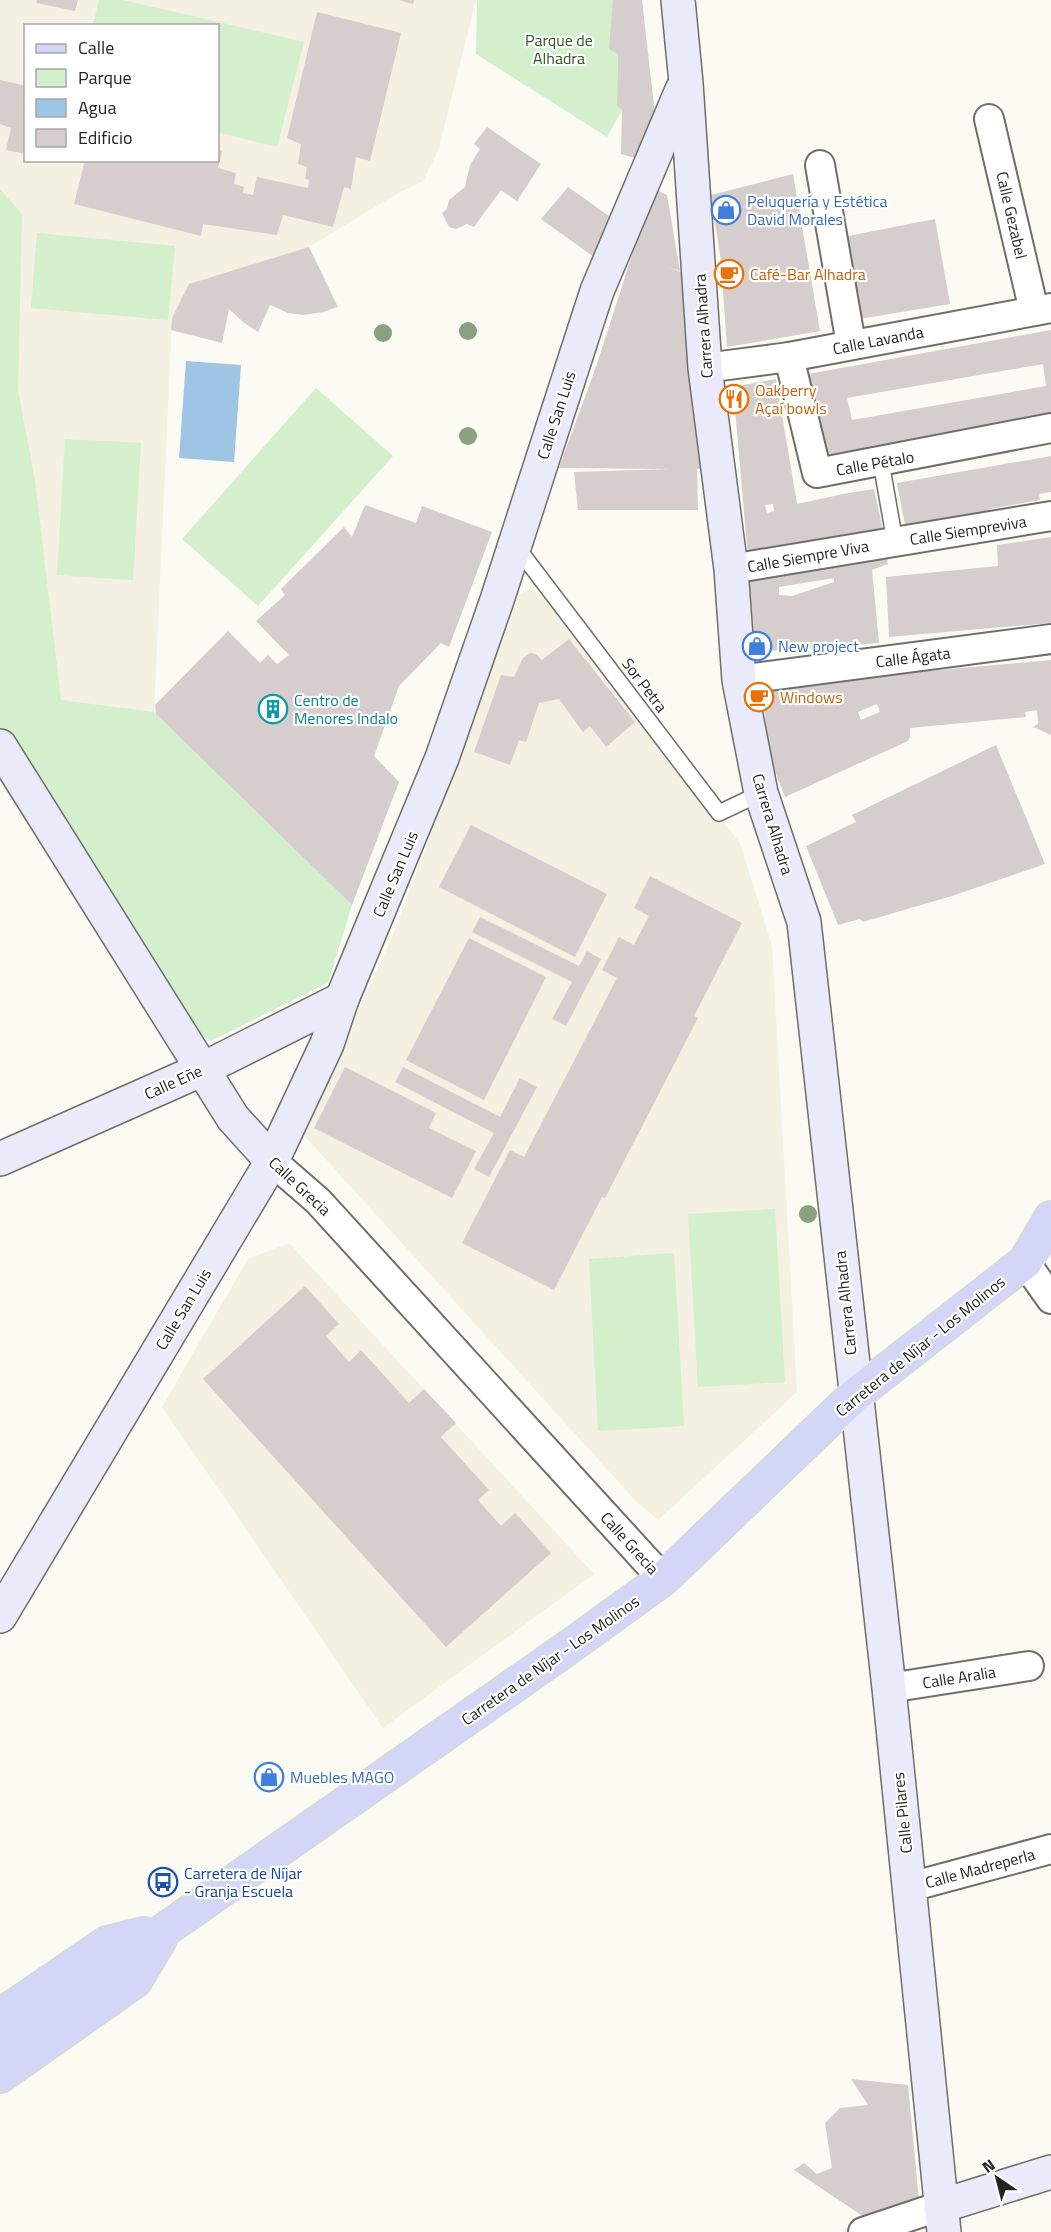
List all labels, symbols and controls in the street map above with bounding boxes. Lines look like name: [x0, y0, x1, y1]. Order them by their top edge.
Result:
legend: [24, 24, 219, 162]
park label: Parque de Alhadra: [525, 28, 593, 70]
text: Calle: [78, 34, 114, 61]
text: Parque: [78, 64, 132, 91]
text: Agua: [78, 94, 116, 121]
text: Edificio: [78, 124, 132, 151]
street label: Calle Gezabel: [990, 169, 1034, 261]
place label: Peluquería y Estética David Morales: [747, 189, 888, 231]
shop icon: Peluquería y Estética David Morales: [710, 194, 742, 226]
cafe icon: Café-Bar Alhadra: [713, 258, 745, 290]
place label: Café-Bar Alhadra: [750, 262, 866, 286]
street label: Carrera Alhadra: [687, 273, 719, 379]
street label: Calle Lavanda: [831, 319, 925, 361]
street label: Calle San Luis: [530, 368, 582, 462]
place label: Oakberry Açaí bowls: [755, 378, 827, 420]
restaurant icon: Oakberry Açaí bowls: [718, 383, 750, 415]
street label: Calle Pétalo: [834, 444, 916, 482]
street label: Calle Siempreviva: [908, 509, 1028, 551]
street label: Calle Siempre Viva: [745, 533, 871, 579]
shop icon: New project: [741, 630, 773, 662]
place label: New project: [778, 634, 859, 658]
street label: Calle Ágata: [874, 641, 952, 673]
street label: Sor Petra: [617, 653, 673, 717]
cafe icon: Windows: [743, 681, 775, 713]
place label: Windows: [780, 685, 843, 709]
place label: Centro de Menores Indalo: [294, 688, 398, 730]
building icon: Centro de Menores Indalo: [257, 693, 289, 725]
street label: Carrera Alhadra: [746, 770, 800, 878]
street label: Calle San Luis: [366, 827, 424, 921]
street label: Calle Eñe: [140, 1059, 206, 1105]
street label: Calle Grecia: [263, 1151, 337, 1221]
street label: Carrera Alhadra: [828, 1250, 862, 1356]
street label: Calle San Luis: [149, 1264, 217, 1354]
street label: Carretera de Níjar - Los Molinos: [830, 1270, 1010, 1422]
street label: Calle Grecia: [595, 1506, 665, 1580]
street label: Carretera de Níjar - Los Molinos: [456, 1589, 644, 1731]
street label: Calle Aralia: [921, 1659, 997, 1695]
shop icon: Muebles MAGO: [253, 1761, 285, 1793]
place label: Muebles MAGO: [290, 1765, 394, 1789]
street label: Calle Pilares: [886, 1771, 918, 1855]
street label: Calle Madreperla: [922, 1842, 1038, 1894]
place label: Carretera de Níjar - Granja Escuela: [184, 1861, 302, 1903]
bus stop icon: Carretera de Níjar - Granja Escuela: [147, 1866, 179, 1898]
north arrow: [967, 2148, 1027, 2208]
text: N: [977, 2153, 1000, 2179]

